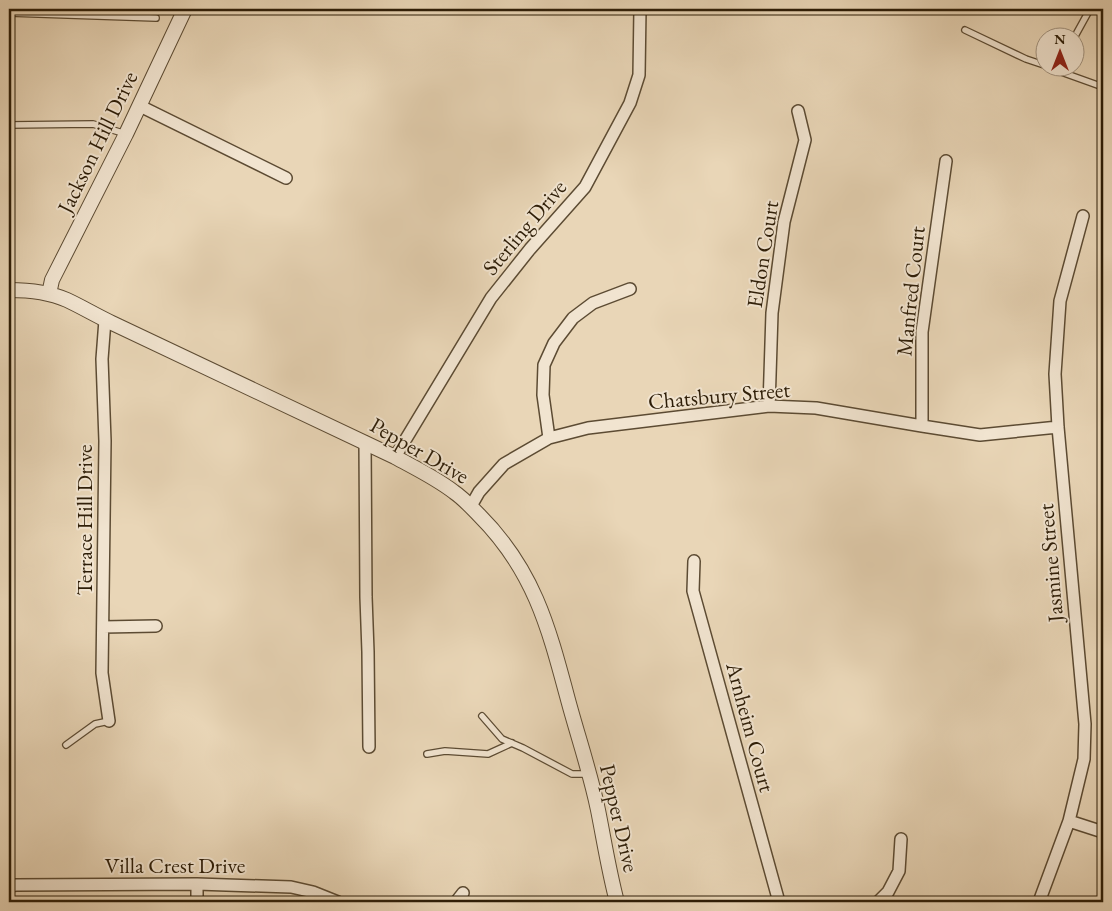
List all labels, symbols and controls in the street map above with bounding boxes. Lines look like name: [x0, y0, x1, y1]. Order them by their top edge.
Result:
north arrow: [1034, 28, 1084, 78]
text: N: [1054, 30, 1066, 48]
street label: Jackson Hill Drive: [50, 66, 145, 220]
street label: Sterling Drive: [476, 173, 573, 281]
street label: Eldon Court: [740, 198, 785, 310]
street label: Manfred Court: [889, 225, 932, 357]
street label: Chatsbury Street: [647, 375, 791, 416]
street label: Pepper Drive: [365, 410, 475, 491]
street label: Terrace Hill Drive: [70, 444, 99, 596]
street label: Jasmine Street: [1031, 502, 1070, 625]
street label: Arnheim Court: [719, 658, 782, 795]
street label: Pepper Drive: [593, 761, 646, 875]
street label: Villa Crest Drive: [105, 851, 246, 880]

